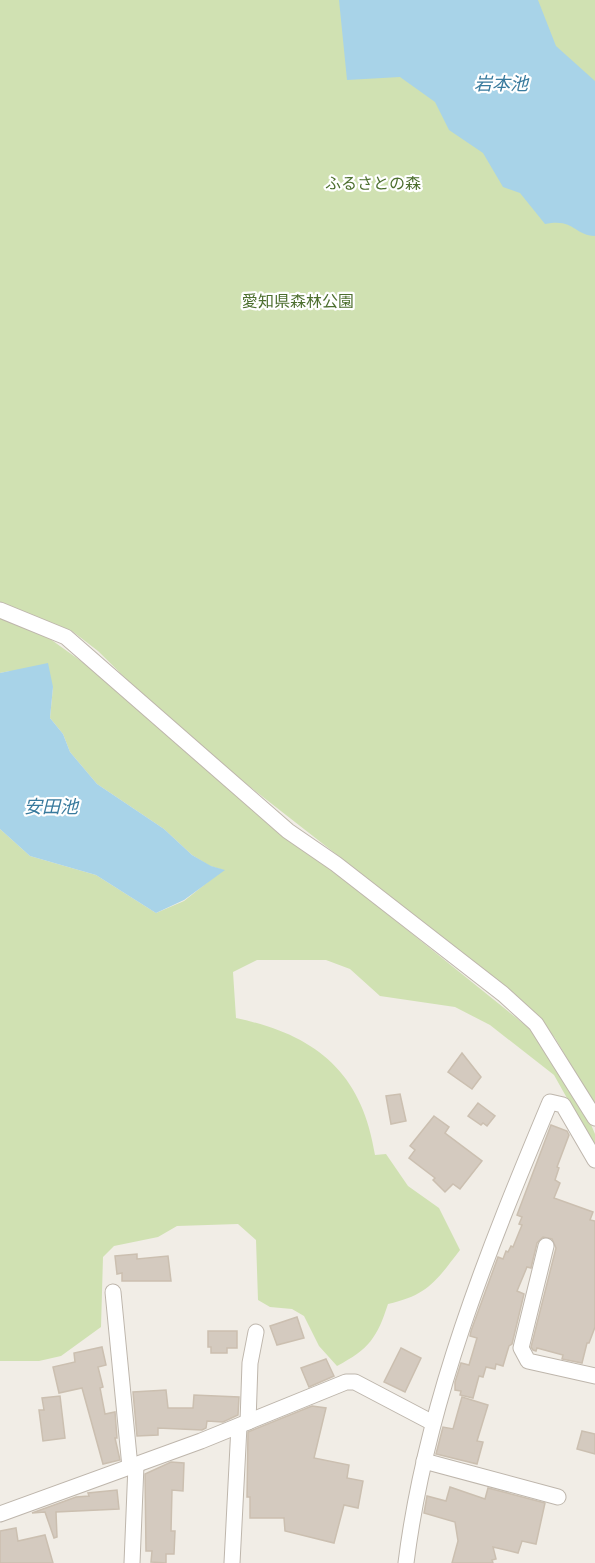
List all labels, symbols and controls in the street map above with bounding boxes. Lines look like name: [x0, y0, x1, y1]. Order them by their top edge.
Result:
water label: 岩本池: [474, 73, 530, 94]
park label: ふるさとの森: [325, 173, 421, 193]
park label: 愛知県森林公園: [242, 291, 354, 311]
water label: 安田池: [24, 796, 80, 817]

